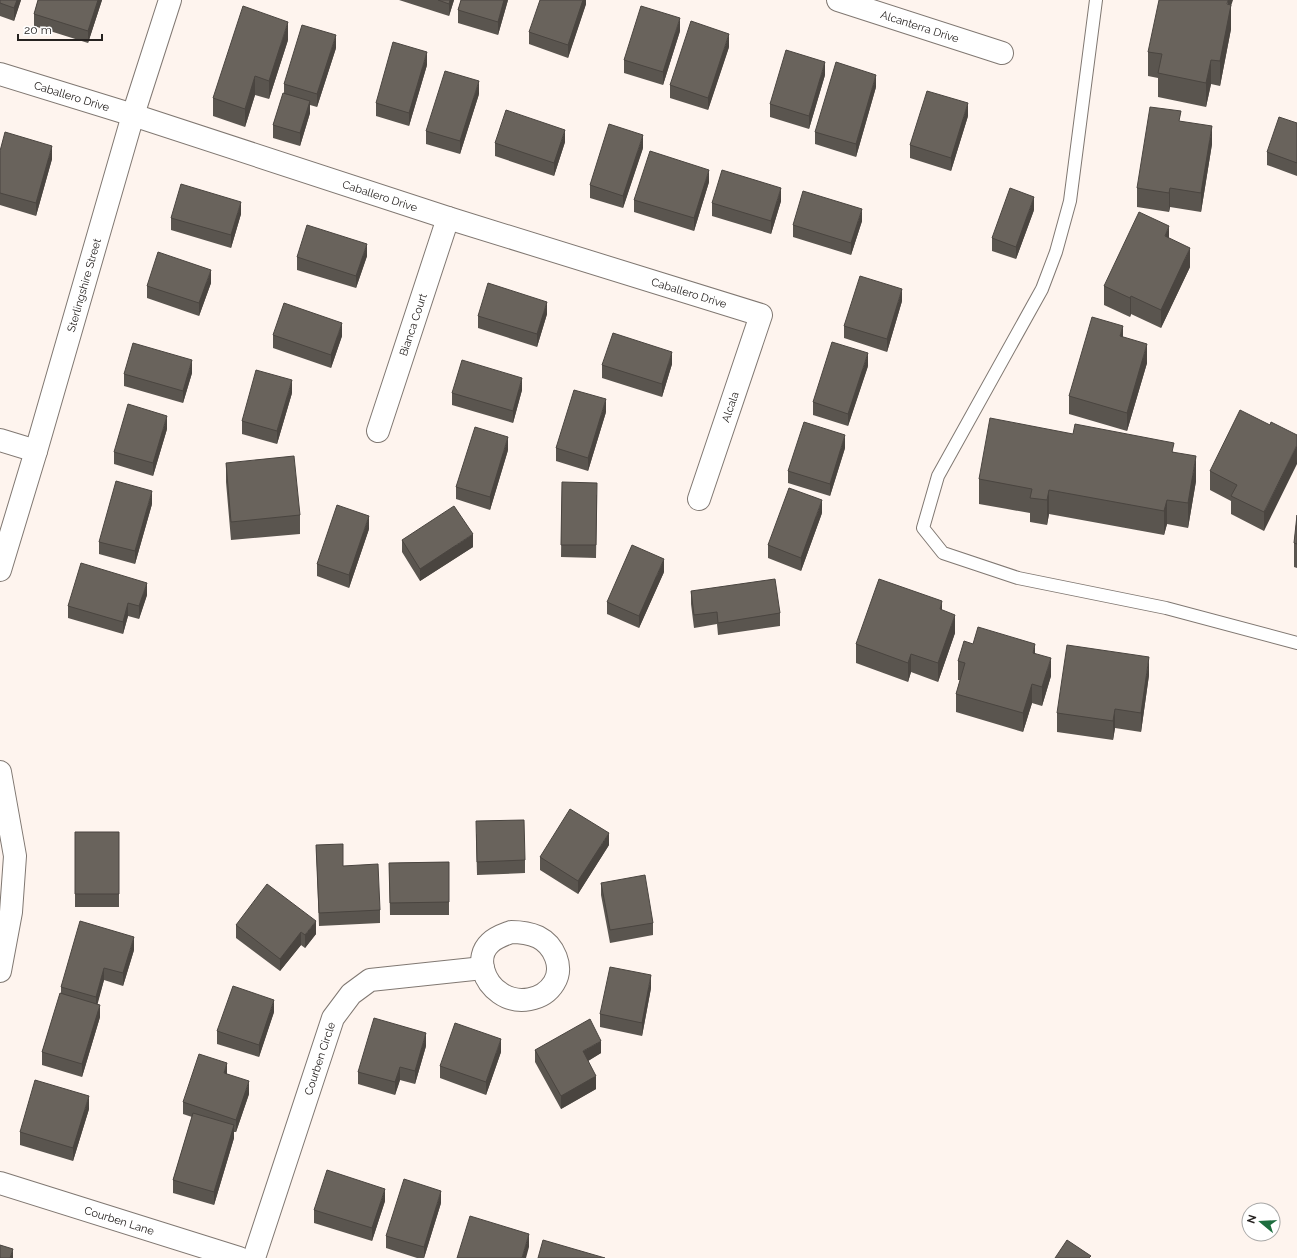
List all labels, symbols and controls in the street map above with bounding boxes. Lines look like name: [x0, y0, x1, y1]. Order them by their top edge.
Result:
street label: Alcanterra Drive: [879, 8, 961, 46]
scale bar: [18, 16, 102, 42]
text: 20 m: [24, 23, 52, 37]
street label: Caballero Drive: [32, 79, 111, 114]
street label: Caballero Drive: [341, 178, 419, 215]
street label: Sterlingshire Street: [65, 237, 104, 334]
street label: Caballero Drive: [650, 275, 729, 311]
street label: Bianca Court: [397, 291, 430, 358]
street label: Alcala: [719, 390, 742, 424]
street label: Courben Circle: [302, 1020, 338, 1097]
north arrow: [1241, 1202, 1281, 1242]
street label: Courben Lane: [83, 1204, 156, 1238]
text: N: [1244, 1213, 1259, 1225]

